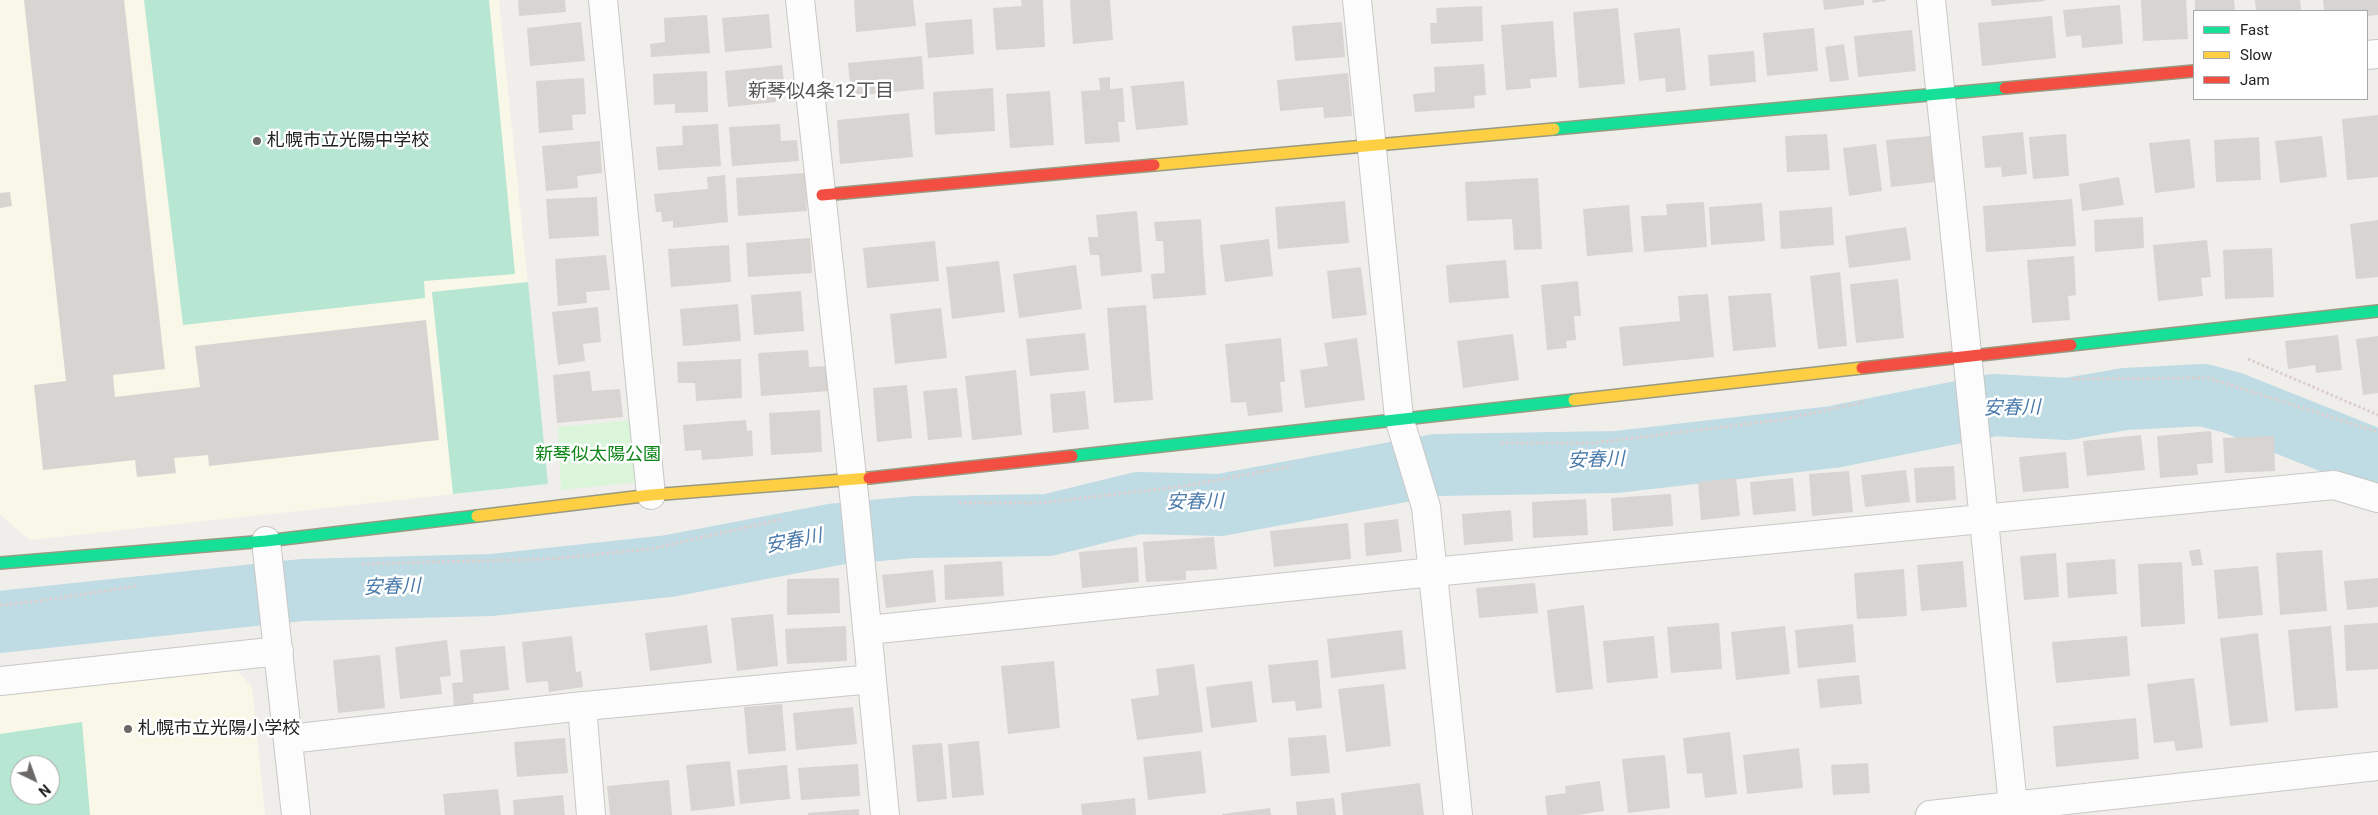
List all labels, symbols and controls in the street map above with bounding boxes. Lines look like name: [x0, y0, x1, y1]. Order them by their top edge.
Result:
legend: [2193, 10, 2368, 100]
text: Fast: [2240, 21, 2269, 39]
text: Slow: [2240, 46, 2272, 64]
text: Jam: [2240, 71, 2270, 89]
district label: 新琴似4条12丁目: [748, 81, 894, 103]
place label: 札幌市立光陽中学校: [267, 130, 429, 152]
marker: 札幌市立光陽中学校: [251, 135, 263, 147]
water label: 安春川: [1983, 397, 2041, 421]
park label: 新琴似太陽公園: [535, 444, 661, 466]
water label: 安春川: [1567, 449, 1625, 473]
water label: 安春川: [1166, 491, 1224, 515]
water label: 安春川: [764, 525, 824, 559]
water label: 安春川: [363, 576, 421, 600]
place label: 札幌市立光陽小学校: [138, 718, 300, 740]
marker: 札幌市立光陽小学校: [122, 723, 134, 735]
north arrow: [10, 755, 60, 805]
text: N: [35, 781, 53, 800]

